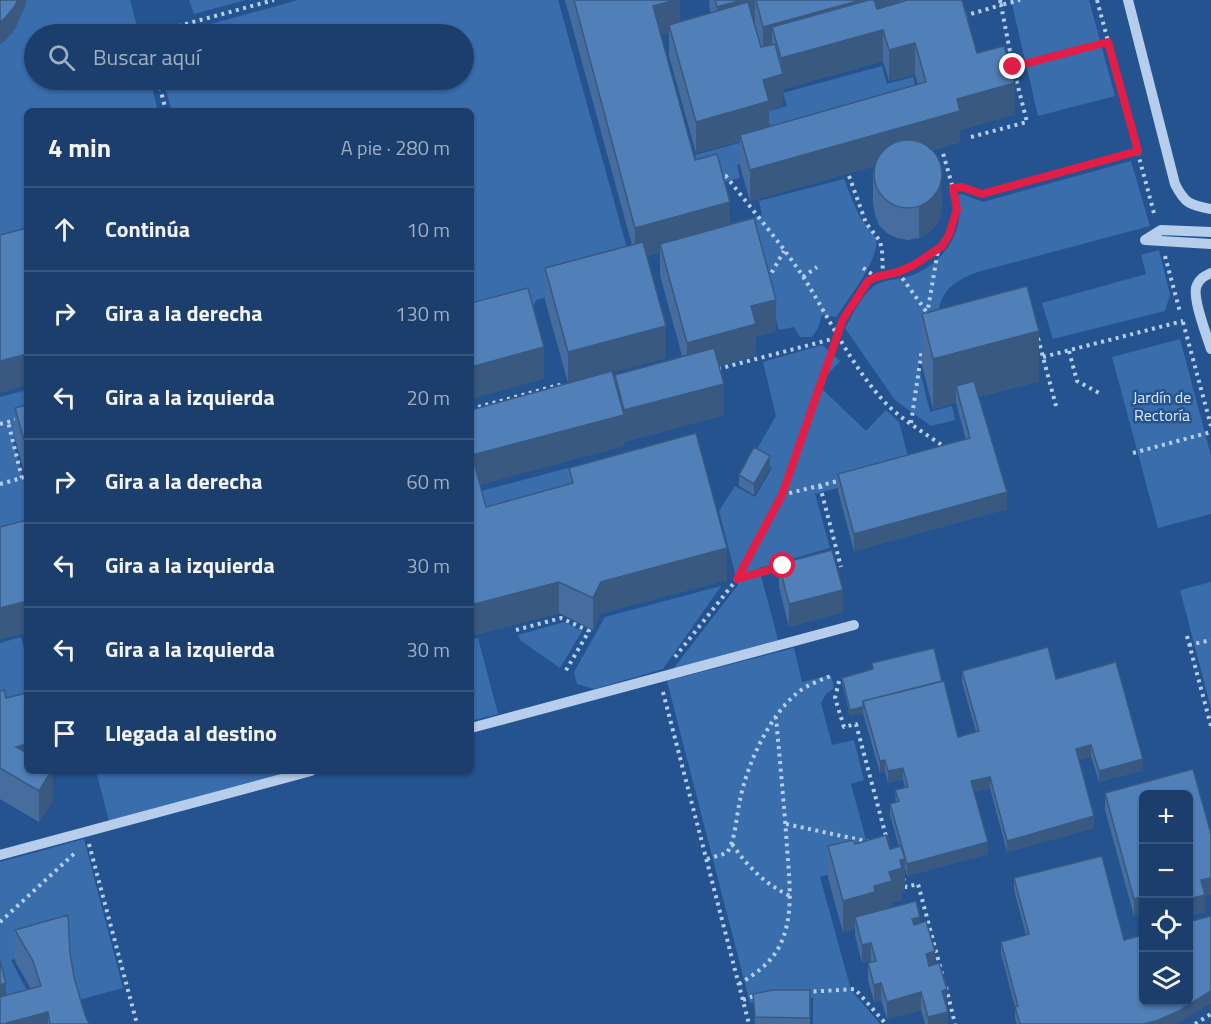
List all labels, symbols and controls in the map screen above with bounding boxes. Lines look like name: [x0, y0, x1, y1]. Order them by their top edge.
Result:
search box: [24, 24, 474, 90]
text: Buscar aquí: [93, 40, 201, 74]
icon: search: [45, 41, 78, 74]
route end: [999, 53, 1025, 79]
text: 4 min: [48, 128, 111, 167]
text: A pie · 280 m: [341, 132, 450, 163]
text: Continúa: [105, 212, 190, 246]
icon: ahead: [48, 213, 81, 246]
text: 10 m: [406, 214, 450, 245]
text: Gira a la derecha: [105, 296, 262, 330]
icon: right: [48, 297, 81, 330]
text: 130 m: [395, 298, 450, 329]
text: Gira a la izquierda: [105, 380, 275, 414]
icon: left: [48, 381, 81, 414]
text: 20 m: [406, 382, 450, 413]
park label: Jardín de Rectoría: [1133, 385, 1191, 427]
text: Gira a la derecha: [105, 464, 262, 498]
icon: right: [48, 465, 81, 498]
text: 60 m: [406, 466, 450, 497]
text: Gira a la izquierda: [105, 548, 275, 582]
icon: left: [48, 549, 81, 582]
text: 30 m: [406, 550, 450, 581]
route start: [769, 552, 795, 578]
text: Gira a la izquierda: [105, 632, 275, 666]
icon: left: [48, 633, 81, 666]
text: 30 m: [406, 634, 450, 665]
text: Llegada al destino: [105, 716, 277, 750]
icon: arrive: [48, 717, 81, 750]
map controls: [1139, 790, 1193, 1006]
button: +: [1139, 790, 1193, 844]
button: −: [1139, 844, 1193, 898]
button: locate: [1139, 898, 1193, 952]
button: layers: [1139, 952, 1193, 1006]

